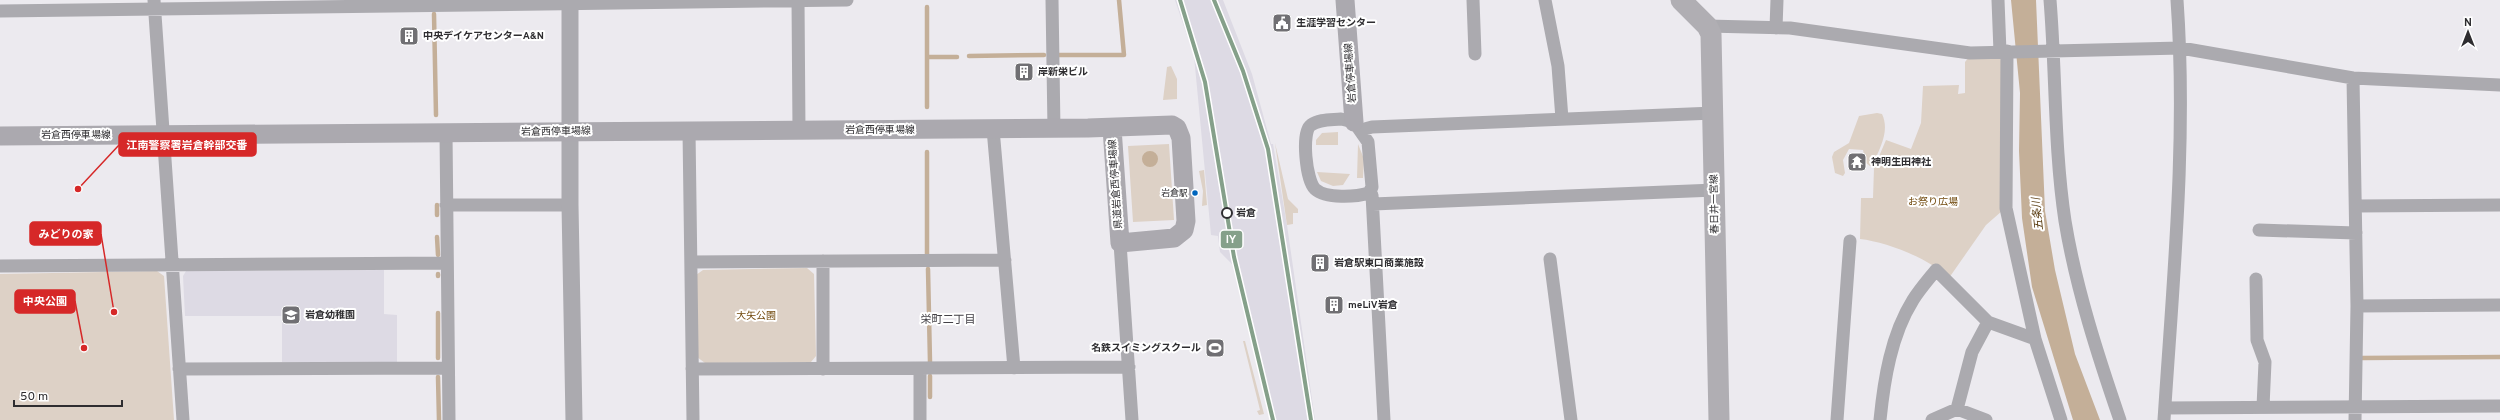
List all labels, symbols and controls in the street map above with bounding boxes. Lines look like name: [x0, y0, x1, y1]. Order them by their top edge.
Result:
public building icon: 生涯学習センター: [1271, 12, 1293, 34]
north arrow: [2448, 12, 2488, 52]
text: N: [2464, 16, 2472, 30]
place label: 生涯学習センター: [1296, 17, 1376, 30]
building icon: 中央デイケアセンターA&N: [398, 25, 420, 47]
place label: 中央デイケアセンターA&N: [423, 30, 544, 43]
street label: 岩倉停車場線: [1342, 43, 1360, 103]
building icon: 岸新栄ビル: [1013, 61, 1035, 83]
place label: 岸新栄ビル: [1038, 66, 1088, 79]
street label: 岩倉西停車場線: [845, 124, 915, 137]
street label: 岩倉西停車場線: [521, 125, 591, 139]
street label: 岩倉西停車場線: [41, 129, 111, 142]
callout: 江南警察署岩倉幹部交番: [119, 133, 256, 156]
text: 江南警察署岩倉幹部交番: [127, 139, 248, 153]
street label: 県道岩倉西停車場線: [1106, 139, 1126, 229]
temple icon: 神明生田神社: [1846, 151, 1868, 173]
place label: 神明生田神社: [1871, 156, 1932, 169]
street label: 春日井一宮線: [1708, 174, 1722, 234]
place label: 岩倉駅: [1161, 188, 1188, 199]
marker: 岩倉駅: [1190, 188, 1200, 198]
park label: お祭り広場: [1908, 196, 1958, 209]
water label: 五条川: [2029, 196, 2047, 231]
marker: 岩倉: [1221, 207, 1233, 219]
place label: 岩倉: [1236, 207, 1256, 220]
callout: みどりの家: [30, 222, 101, 245]
text: みどりの家: [39, 228, 94, 242]
line badge: IY: [1220, 230, 1243, 249]
text: IY: [1226, 233, 1237, 247]
building icon: 岩倉駅東口商業施設: [1309, 252, 1331, 274]
place label: 岩倉駅東口商業施設: [1334, 257, 1424, 270]
callout: 中央公園: [15, 290, 75, 313]
building icon: meLiV岩倉: [1323, 294, 1345, 316]
text: 中央公園: [23, 295, 67, 309]
place label: meLiV岩倉: [1348, 299, 1398, 312]
school or university icon: 岩倉幼稚園: [280, 304, 302, 326]
place label: 岩倉幼稚園: [305, 309, 355, 322]
park label: 大矢公園: [736, 310, 776, 323]
district label: 栄町二丁目: [921, 313, 976, 327]
sports icon: 名鉄スイミングスクール: [1204, 337, 1226, 359]
place label: 名鉄スイミングスクール: [1091, 342, 1201, 355]
scale bar: [14, 382, 122, 408]
text: 50 m: [20, 389, 48, 405]

